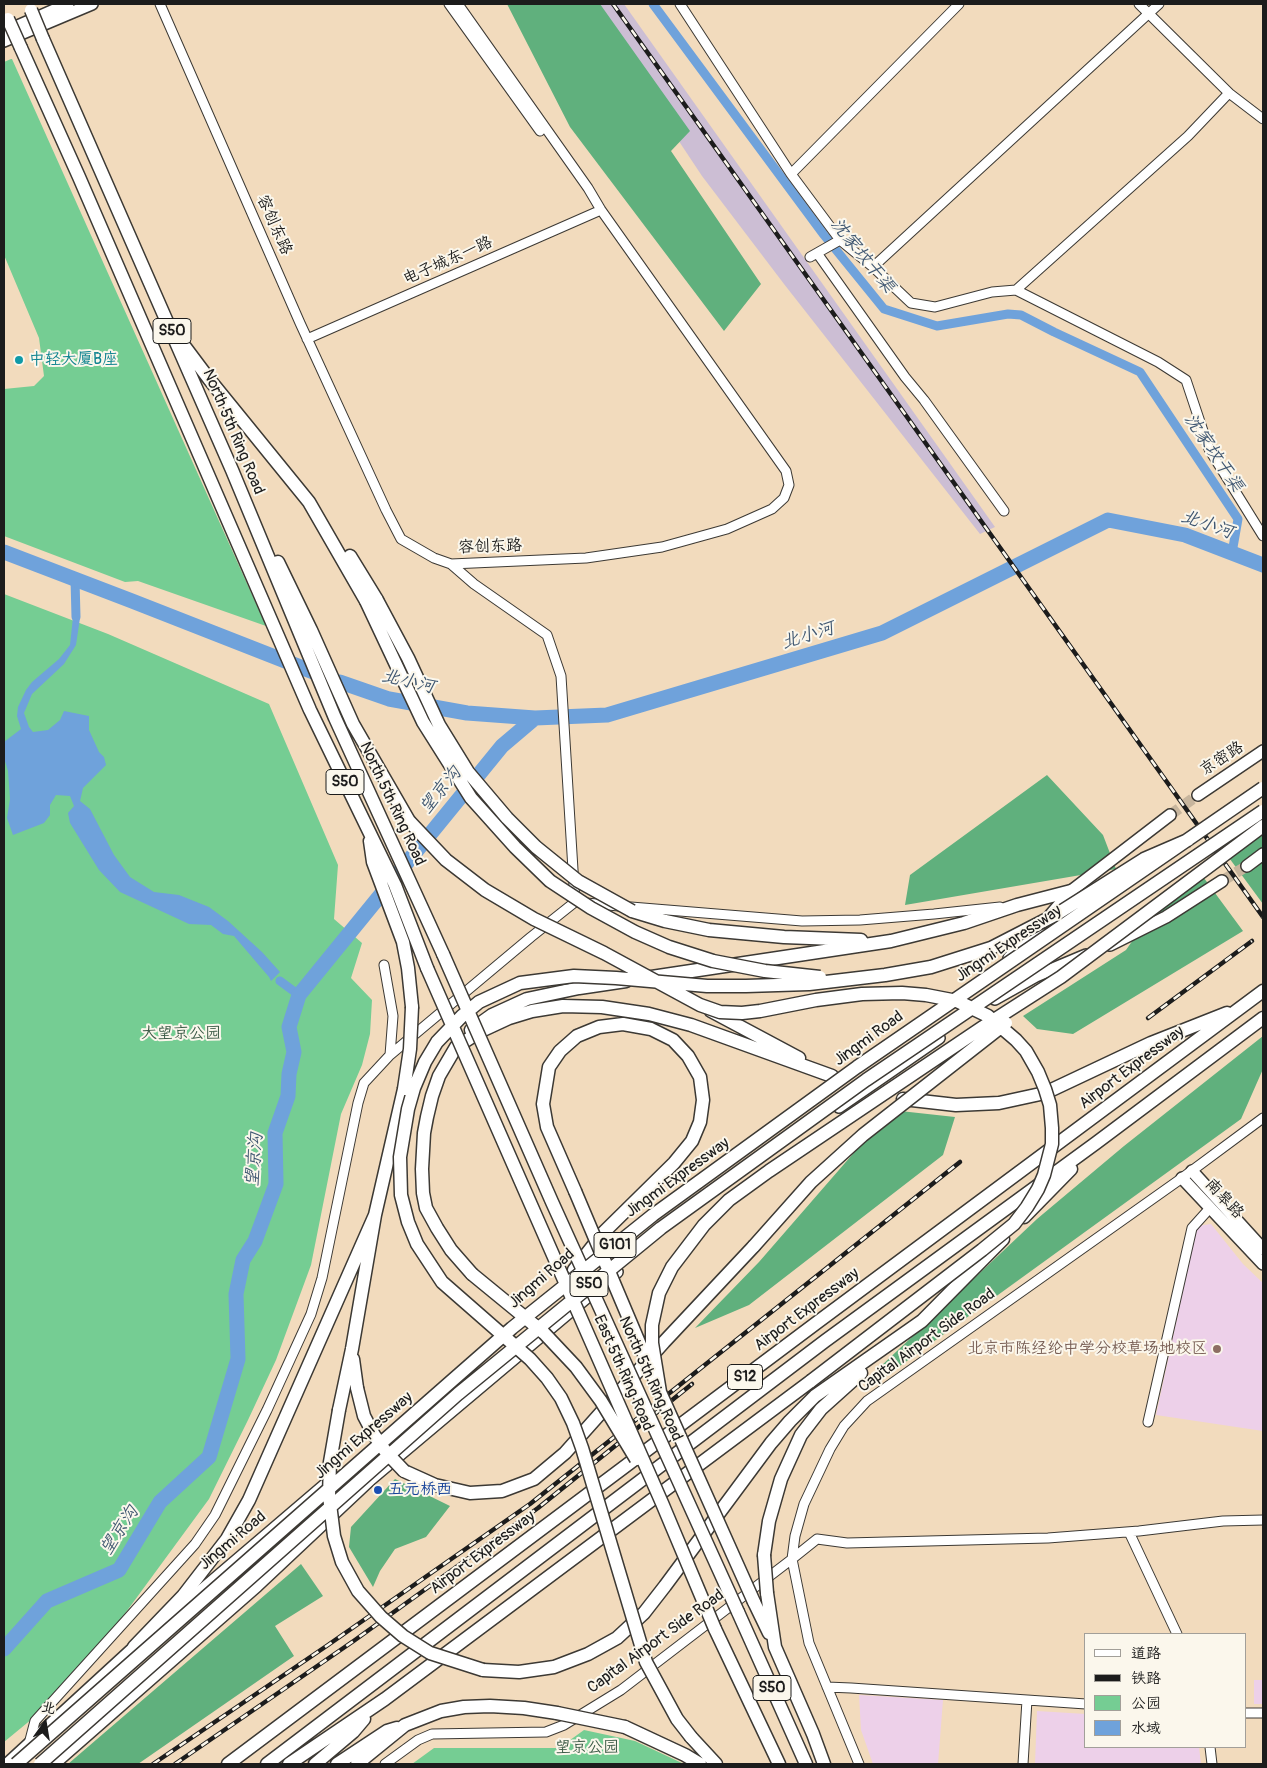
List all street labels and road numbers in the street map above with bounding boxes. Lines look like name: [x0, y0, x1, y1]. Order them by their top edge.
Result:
street label: 容创东路: [252, 192, 296, 258]
street label: 电子城东一路: [400, 233, 496, 289]
road number: S50: [153, 318, 191, 344]
street label: North 5th Ring Road: [198, 366, 268, 498]
street label: 容创东路: [458, 536, 522, 558]
street label: 京密路: [1197, 738, 1247, 780]
street label: North 5th Ring Road: [355, 739, 429, 869]
road number: S50: [326, 770, 364, 794]
street label: Jingmi Expressway: [952, 901, 1066, 987]
street label: Jingmi Road: [831, 1007, 907, 1071]
street label: Airport Expressway: [1076, 1022, 1188, 1114]
street label: Jingmi Expressway: [622, 1134, 734, 1222]
street label: 南皋路: [1201, 1175, 1247, 1223]
road number: G101: [594, 1232, 636, 1258]
street label: Jingmi Road: [505, 1245, 579, 1313]
street label: Airport Expressway: [751, 1264, 863, 1356]
road number: S50: [570, 1272, 608, 1296]
street label: Capital Airport Side Road: [855, 1285, 999, 1397]
street label: East 5th Ring Road: [589, 1312, 657, 1434]
street label: North 5th Ring Road: [614, 1314, 686, 1444]
road number: S12: [728, 1364, 762, 1390]
street label: Jingmi Expressway: [311, 1388, 417, 1484]
street label: Airport Expressway: [427, 1507, 539, 1599]
street label: Jingmi Road: [196, 1508, 270, 1574]
street label: Capital Airport Side Road: [584, 1586, 728, 1698]
road number: S50: [753, 1676, 791, 1700]

